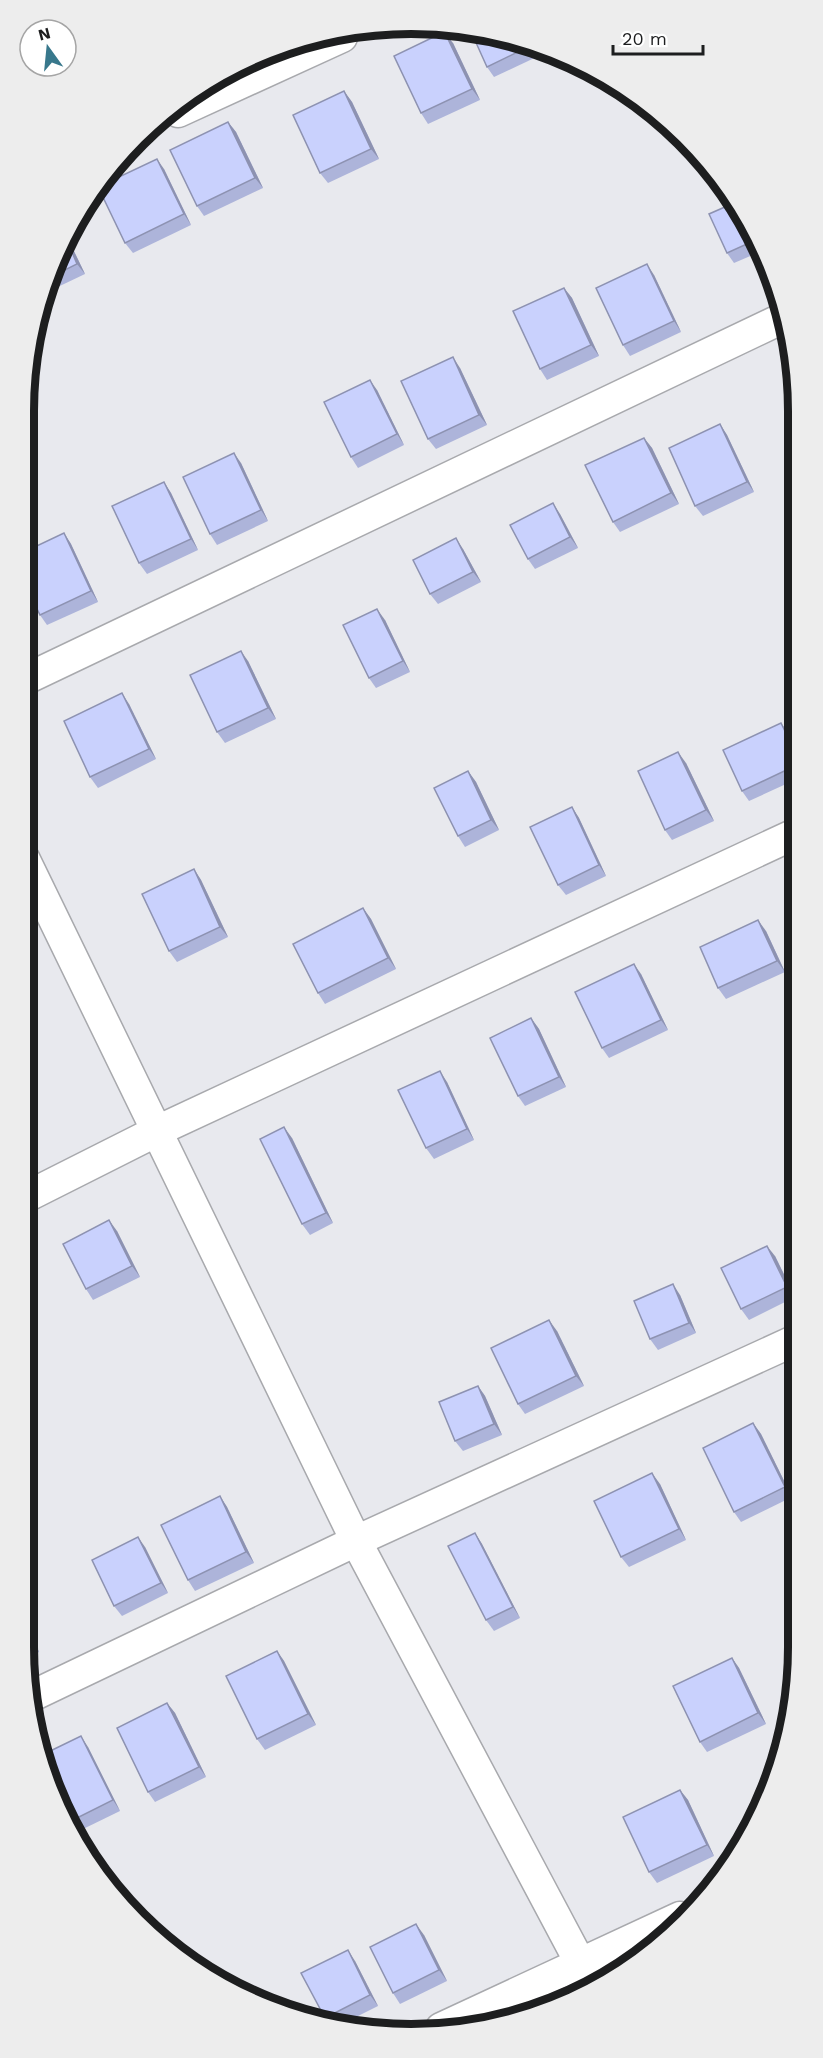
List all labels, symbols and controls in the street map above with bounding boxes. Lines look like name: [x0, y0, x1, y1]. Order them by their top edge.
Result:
north arrow: [18, 18, 78, 78]
scale bar: [613, 18, 703, 56]
text: N: [36, 23, 52, 45]
text: 20 m: [622, 28, 667, 49]

